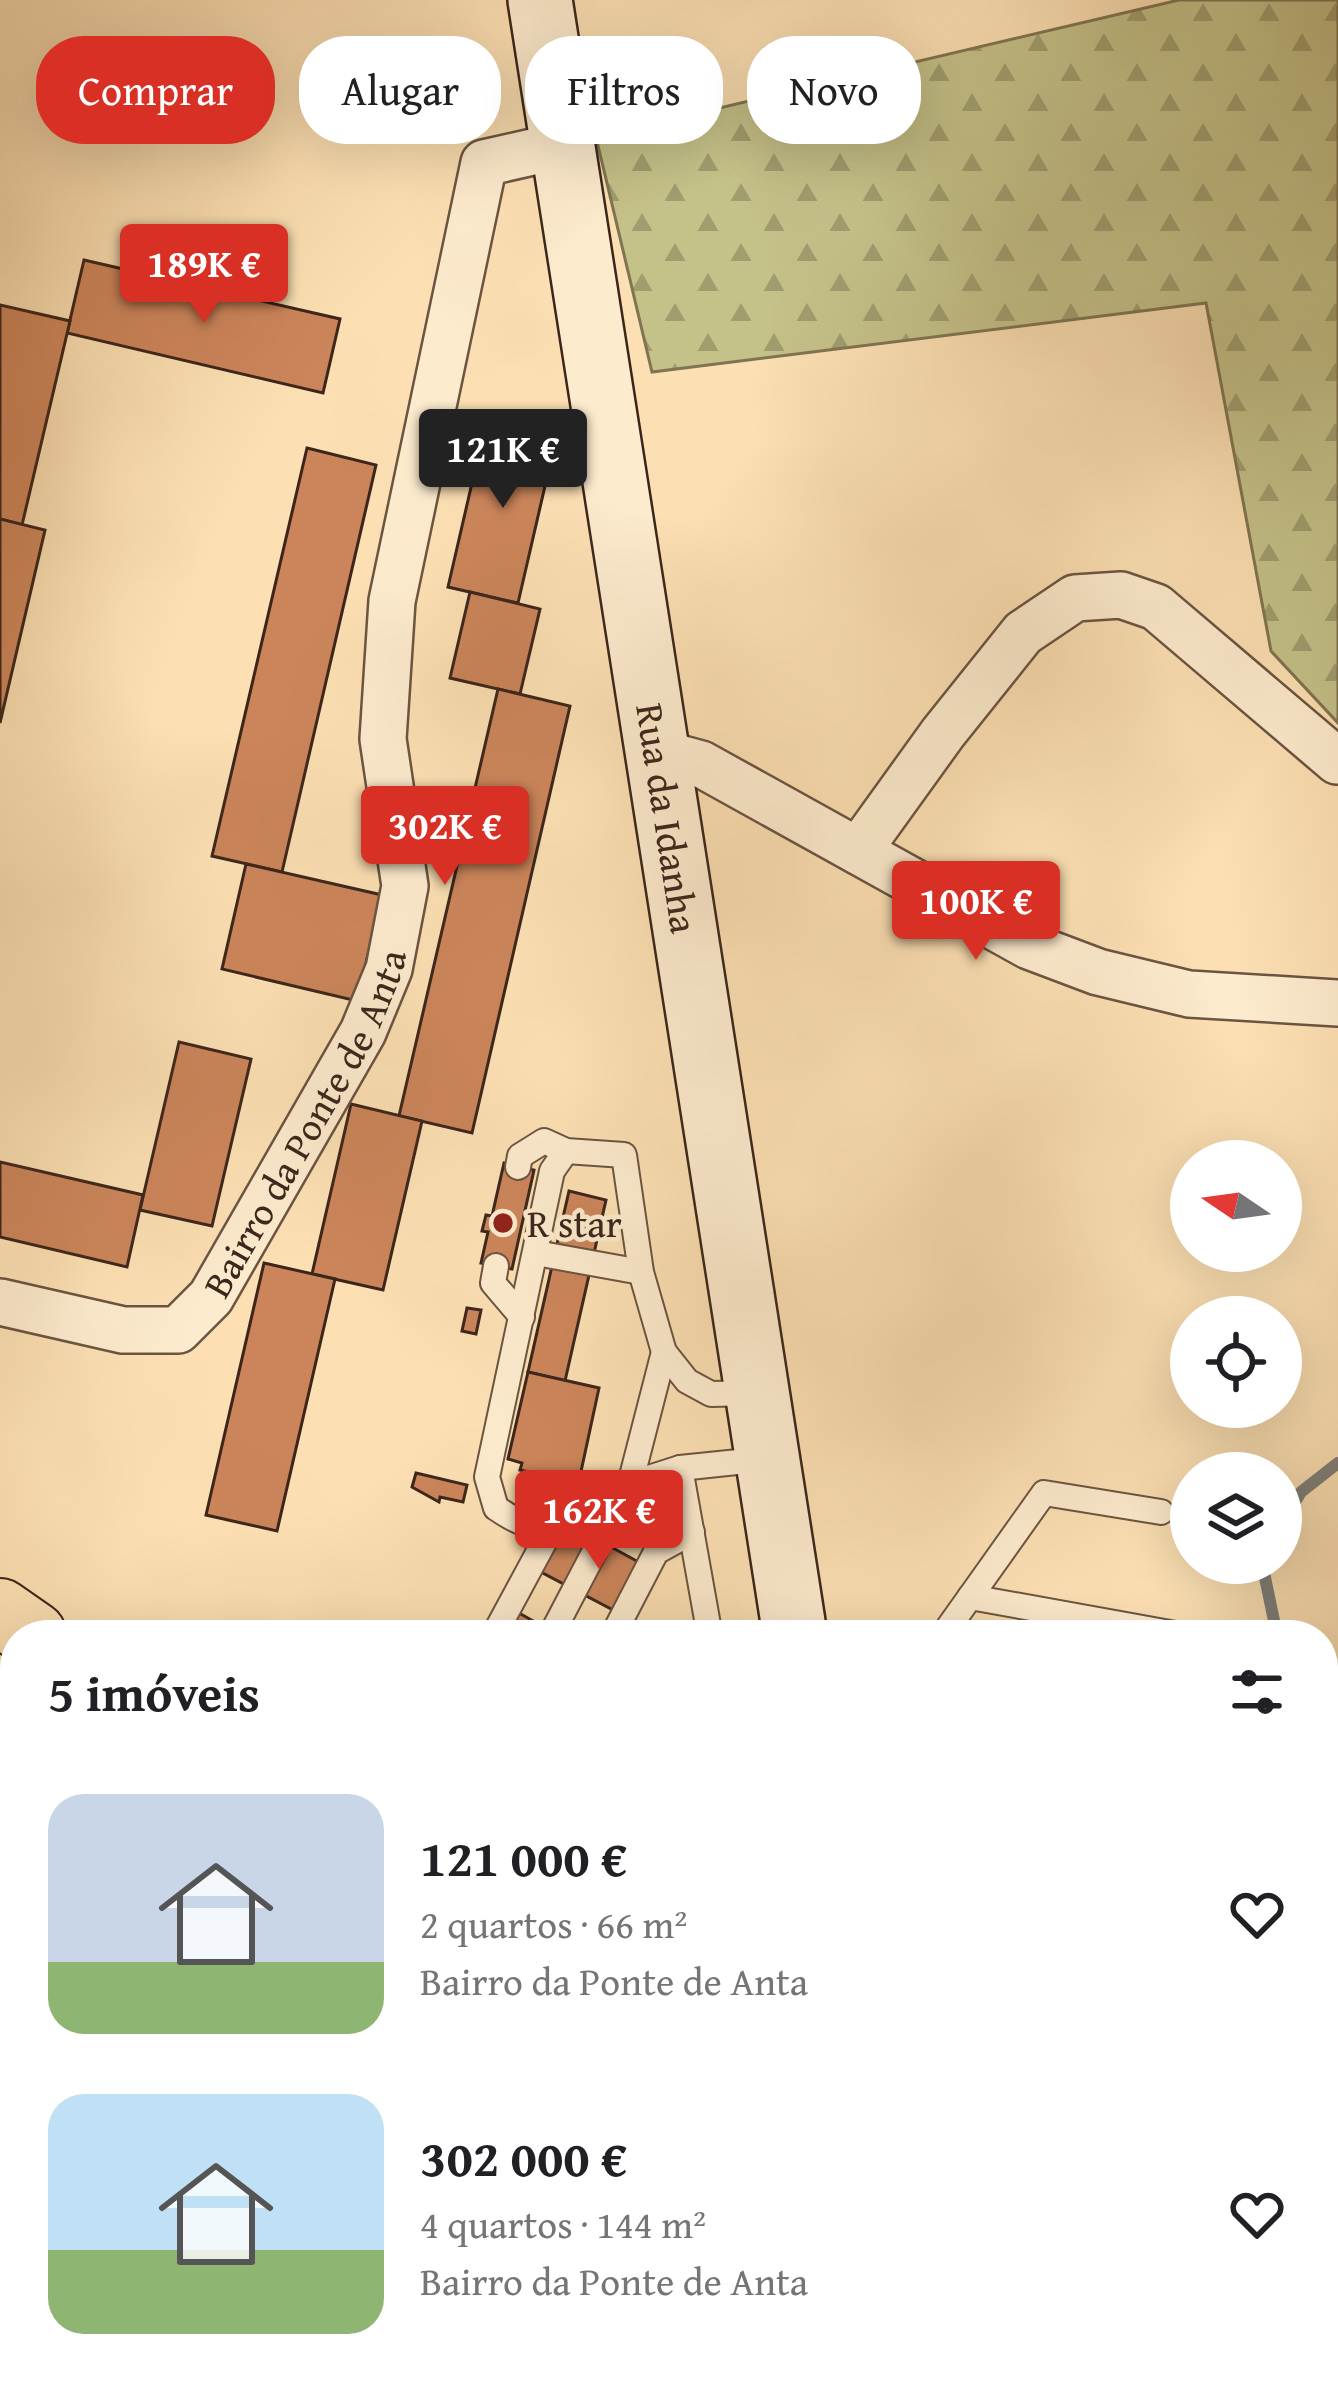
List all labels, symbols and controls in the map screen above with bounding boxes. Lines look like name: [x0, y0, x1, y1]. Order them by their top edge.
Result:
chip: Comprar: [36, 36, 275, 144]
chip: Alugar: [299, 36, 501, 144]
chip: Filtros: [525, 36, 723, 144]
chip: Novo: [747, 36, 921, 144]
pin: 189K €: [106, 224, 302, 326]
text: 189K €: [147, 234, 261, 291]
pin: 121K €: [405, 409, 601, 511]
text: 121K €: [446, 419, 560, 476]
street label: Rua da Idanha: [622, 699, 714, 938]
pin: 302K €: [347, 786, 543, 888]
text: 302K €: [388, 796, 502, 853]
pin: 100K €: [878, 861, 1074, 963]
text: 100K €: [919, 871, 1033, 928]
street label: Bairro da Ponte de Anta: [188, 945, 420, 1307]
north arrow: [1170, 1140, 1302, 1272]
map controls: [1170, 1140, 1302, 1584]
place label: R star: [527, 1194, 622, 1251]
marker: R star: [490, 1210, 516, 1236]
button: locate: [1170, 1296, 1302, 1428]
button: layers: [1170, 1452, 1302, 1584]
pin: 162K €: [501, 1470, 697, 1572]
text: 162K €: [542, 1480, 656, 1537]
text: 5 imóveis: [48, 1655, 260, 1730]
icon: filters: [1224, 1659, 1290, 1725]
text: 121 000 €: [420, 1820, 627, 1895]
icon: home: [144, 1842, 288, 1986]
icon: heart: [1224, 1881, 1290, 1947]
text: 2 quartos · 66 m²: [420, 1895, 687, 1952]
text: Bairro da Ponte de Anta: [420, 1952, 808, 2009]
text: 302 000 €: [420, 2120, 627, 2195]
icon: home: [144, 2142, 288, 2286]
icon: heart: [1224, 2181, 1290, 2247]
text: 4 quartos · 144 m²: [420, 2195, 706, 2252]
text: Bairro da Ponte de Anta: [420, 2252, 808, 2309]

